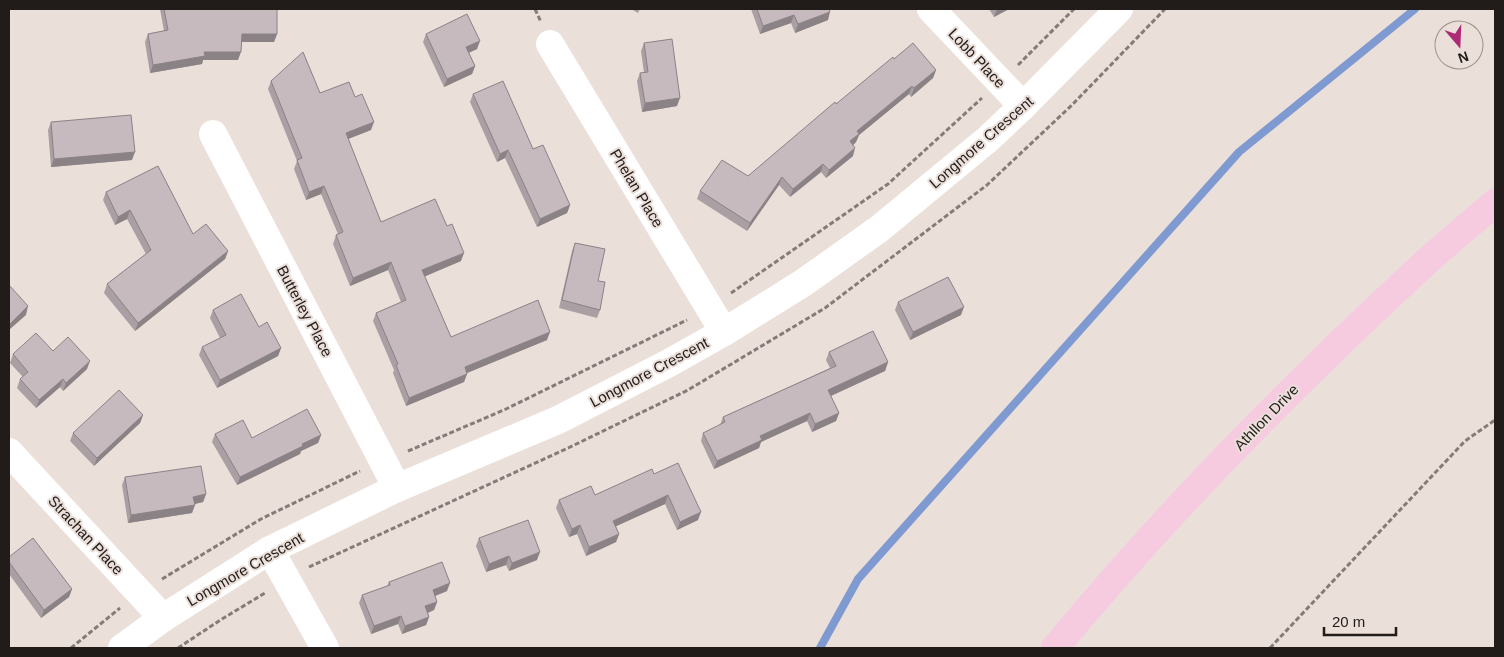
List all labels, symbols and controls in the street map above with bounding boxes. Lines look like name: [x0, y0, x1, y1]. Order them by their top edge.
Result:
north arrow: [1434, 20, 1484, 70]
street label: Lobb Place: [945, 25, 1009, 91]
text: N: [1456, 48, 1471, 67]
street label: Longmore Crescent: [926, 92, 1037, 192]
street label: Phelan Place: [607, 146, 667, 230]
street label: Butterley Place: [274, 262, 336, 360]
street label: Longmore Crescent: [587, 333, 712, 410]
street label: Athllon Drive: [1230, 381, 1302, 453]
street label: Strachan Place: [45, 492, 127, 578]
street label: Longmore Crescent: [184, 528, 307, 609]
scale bar: [1324, 604, 1396, 636]
text: 20 m: [1332, 613, 1365, 630]

